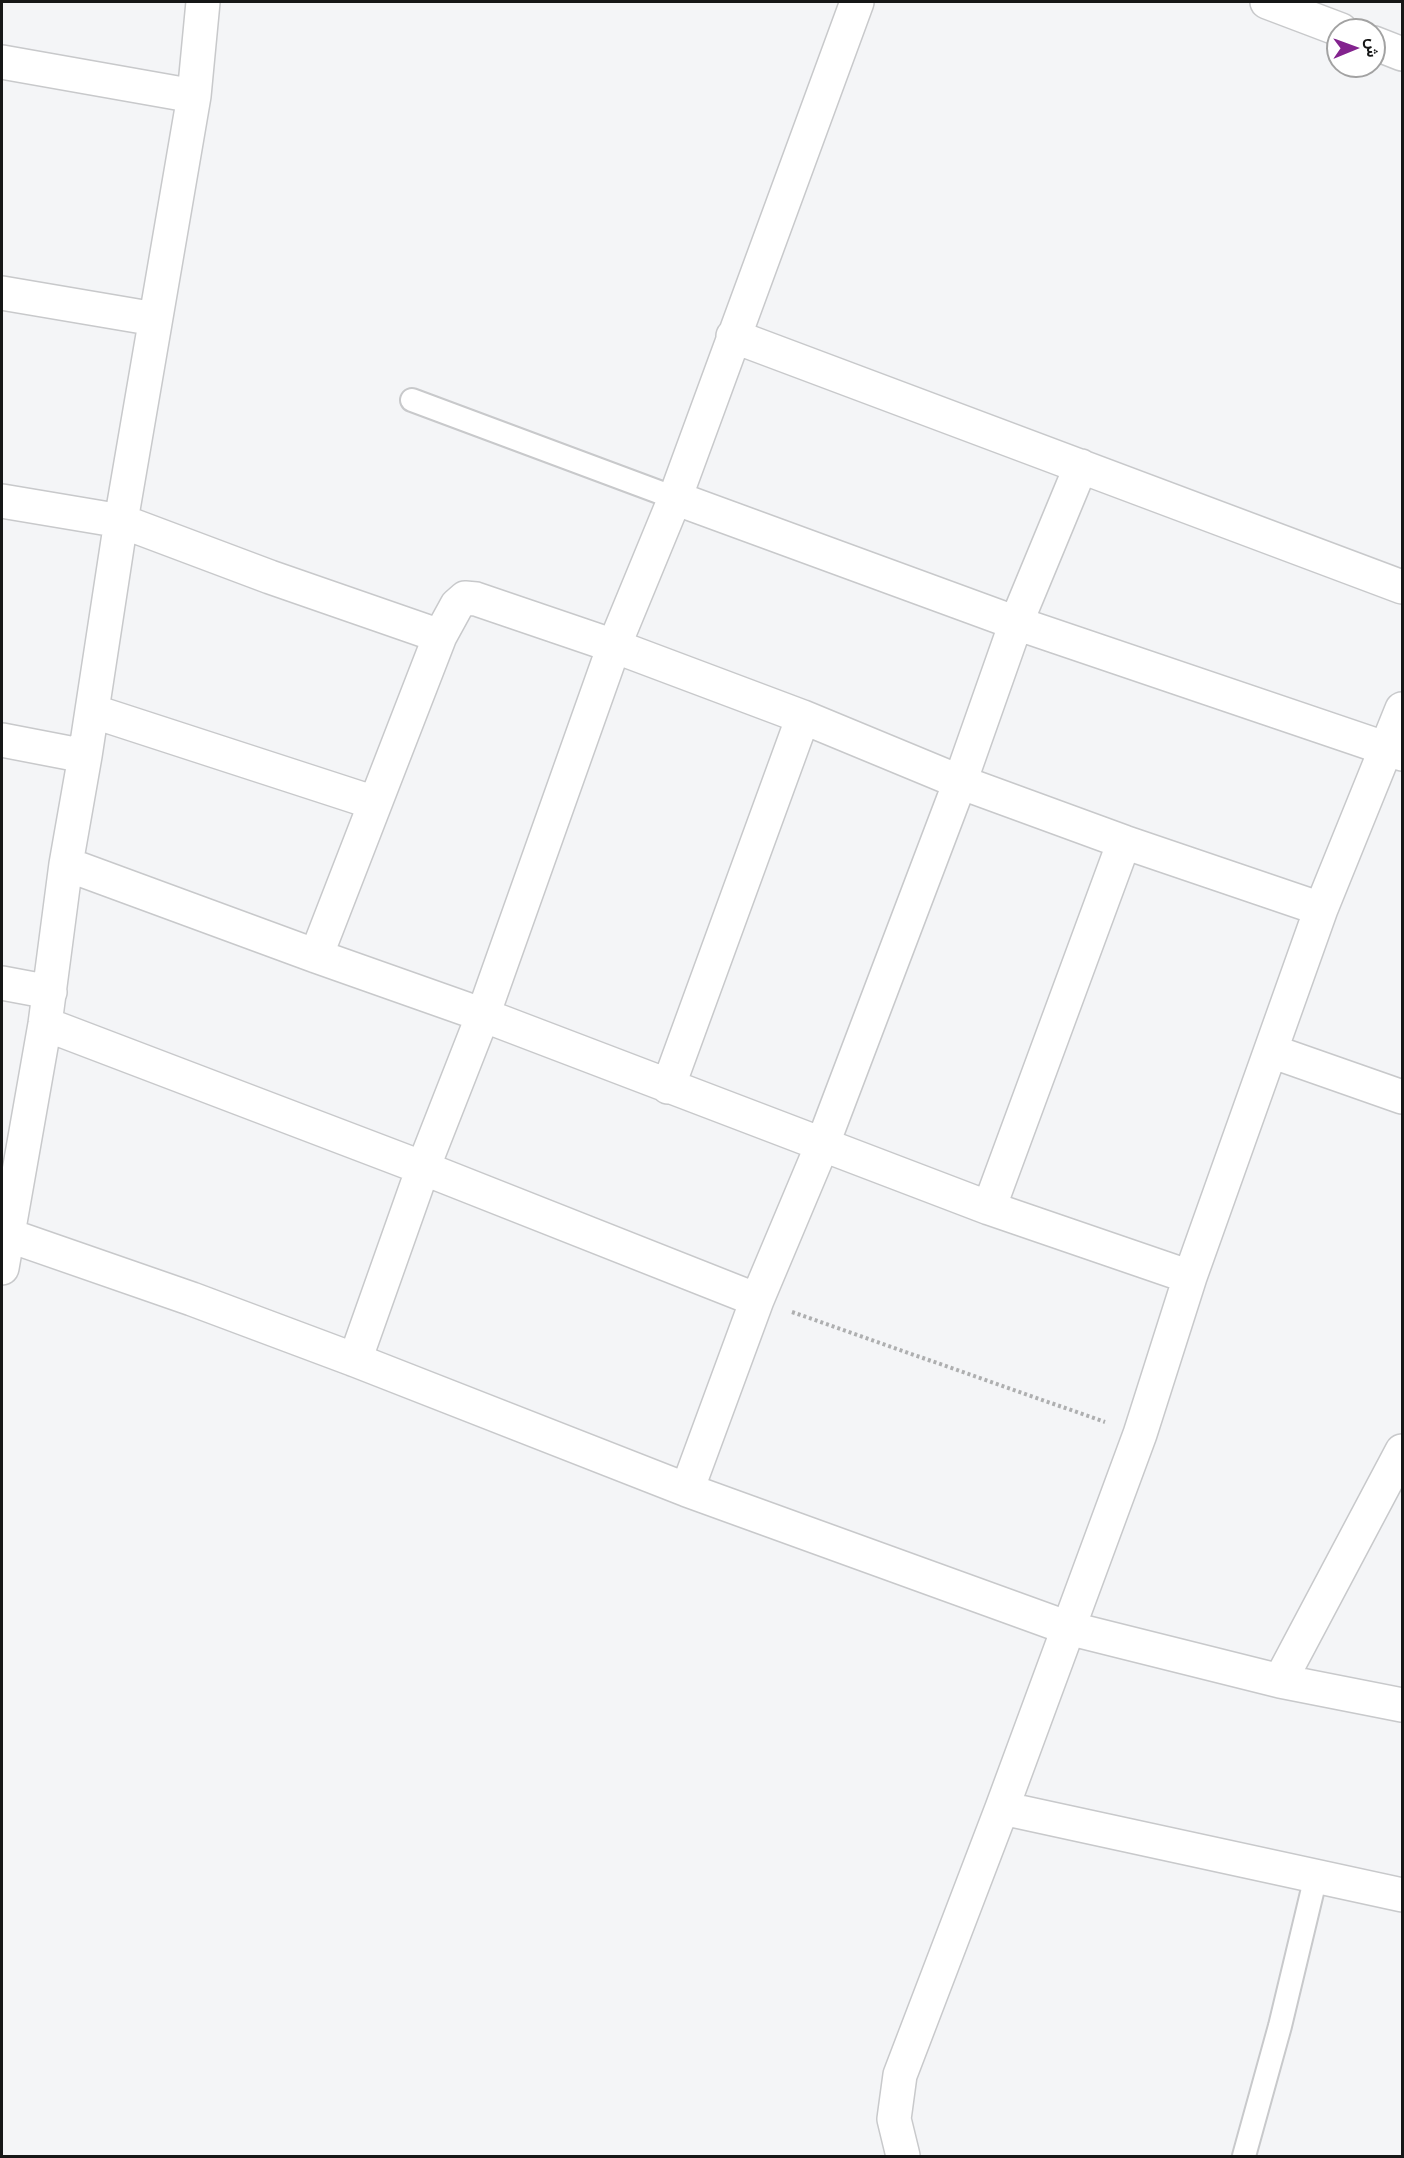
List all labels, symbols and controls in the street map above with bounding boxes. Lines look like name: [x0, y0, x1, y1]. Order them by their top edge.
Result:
north arrow: [1326, 18, 1386, 78]
text: ش: [1363, 38, 1382, 57]

